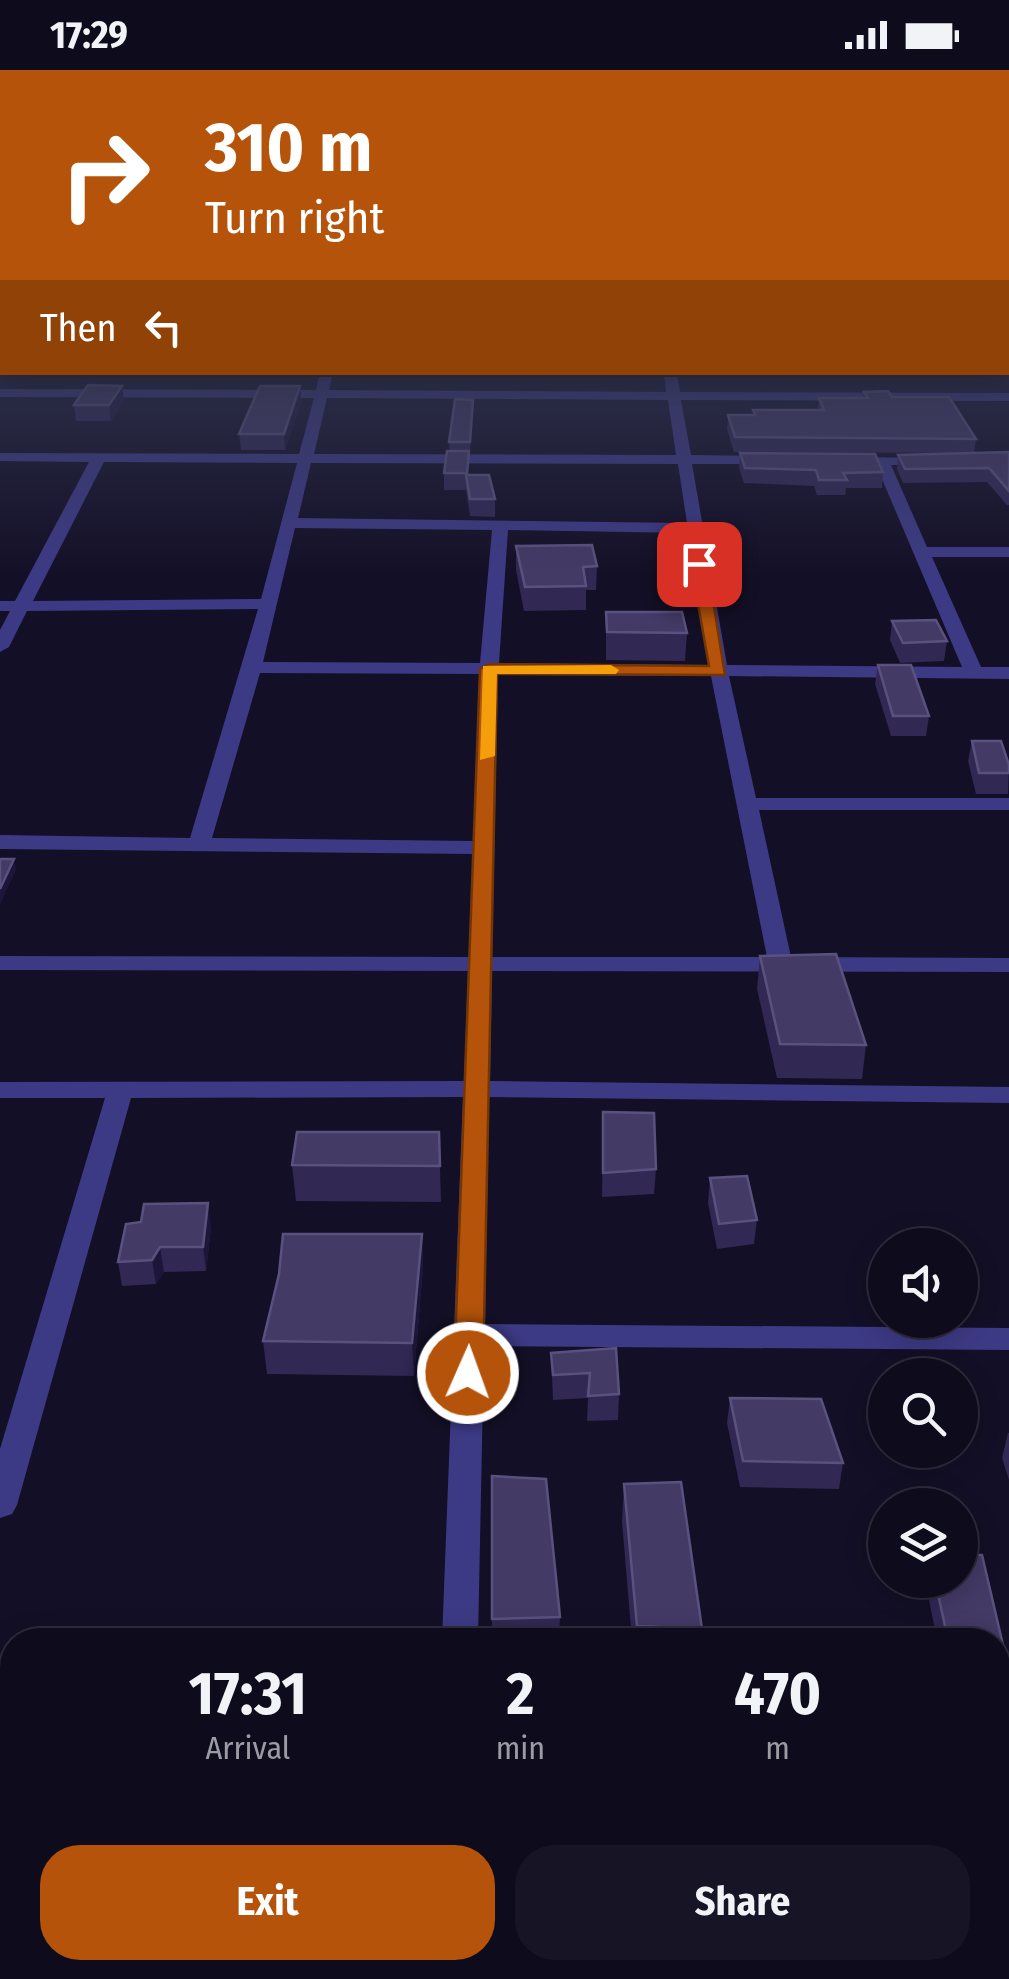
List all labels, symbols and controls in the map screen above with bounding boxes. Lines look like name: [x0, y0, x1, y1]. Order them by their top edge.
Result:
text: 17:29: [50, 12, 128, 58]
text: 310 m: [205, 106, 373, 190]
icon: right: [40, 110, 170, 240]
text: Turn right: [205, 191, 384, 245]
icon: left: [136, 300, 191, 355]
text: Then: [40, 305, 116, 351]
pin: [657, 522, 742, 607]
icon: arrive: [672, 537, 727, 592]
map controls: [868, 1228, 978, 1598]
button: sound: [868, 1228, 978, 1338]
position arrow: [416, 1321, 520, 1425]
button: search: [868, 1358, 978, 1468]
button: layers: [868, 1488, 978, 1598]
text: 17:31: [189, 1658, 307, 1730]
text: 2: [507, 1658, 534, 1730]
text: 470: [734, 1658, 821, 1730]
text: Arrival: [205, 1729, 290, 1767]
text: min: [496, 1729, 545, 1767]
text: m: [765, 1729, 790, 1767]
button: Exit: [40, 1845, 495, 1960]
button: Share: [515, 1845, 970, 1960]

